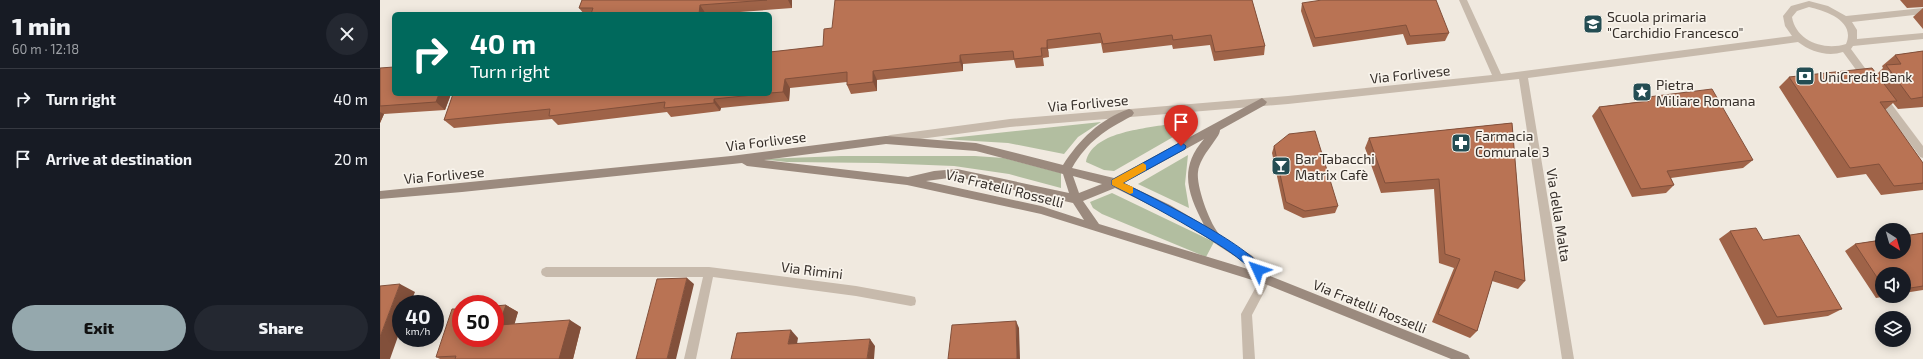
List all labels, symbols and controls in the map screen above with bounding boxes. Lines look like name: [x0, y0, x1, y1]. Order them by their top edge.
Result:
place label: Scuola primaria "Carchidio Francesco": [1607, 8, 1744, 41]
text: 1 min: [12, 11, 71, 40]
button: close: [326, 13, 368, 55]
school or university icon: Scuola primaria "Carchidio Francesco": [1582, 13, 1604, 35]
text: 40 m: [470, 26, 536, 60]
icon: right: [404, 28, 456, 80]
text: 60 m · 12:18: [12, 41, 79, 57]
text: Turn right: [470, 60, 550, 82]
street label: Via Forlivese: [1369, 61, 1451, 87]
bank icon: UniCredit Bank: [1794, 65, 1816, 87]
place label: UniCredit Bank: [1819, 68, 1912, 85]
place label: Pietra Miliare Romana: [1656, 76, 1755, 109]
place icon: Pietra Miliare Romana: [1631, 81, 1653, 103]
icon: right: [12, 88, 34, 110]
text: Turn right: [46, 90, 116, 108]
text: 40 m: [333, 90, 368, 108]
street label: Via Forlivese: [1047, 91, 1129, 115]
pin: [1164, 105, 1198, 146]
icon: arrive: [1170, 111, 1192, 133]
place label: Farmacia Comunale 3: [1475, 127, 1550, 160]
street label: Via Forlivese: [725, 128, 807, 154]
pharmacy icon: Farmacia Comunale 3: [1450, 132, 1472, 154]
icon: arrive: [12, 148, 34, 170]
text: Arrive at destination: [46, 150, 192, 168]
text: 20 m: [334, 150, 368, 168]
place label: Bar Tabacchi Matrix Cafè: [1295, 150, 1375, 183]
bar icon: Bar Tabacchi Matrix Cafè: [1270, 155, 1292, 177]
street label: Via Forlivese: [403, 163, 485, 187]
street label: Via Fratelli Rosselli: [944, 165, 1066, 211]
street label: Via della Malta: [1543, 167, 1575, 263]
north arrow: [1875, 223, 1911, 259]
map controls: [1875, 223, 1911, 347]
position arrow: [1237, 249, 1279, 291]
street label: Via Rimini: [780, 258, 844, 282]
button: sound: [1875, 267, 1911, 303]
street label: Via Fratelli Rosselli: [1311, 275, 1429, 337]
speed limit sign: 50: [452, 295, 504, 347]
text: 40: [405, 304, 431, 328]
button: Exit: [12, 305, 186, 351]
button: Share: [194, 305, 368, 351]
button: layers: [1875, 311, 1911, 347]
text: km/h: [406, 325, 430, 337]

